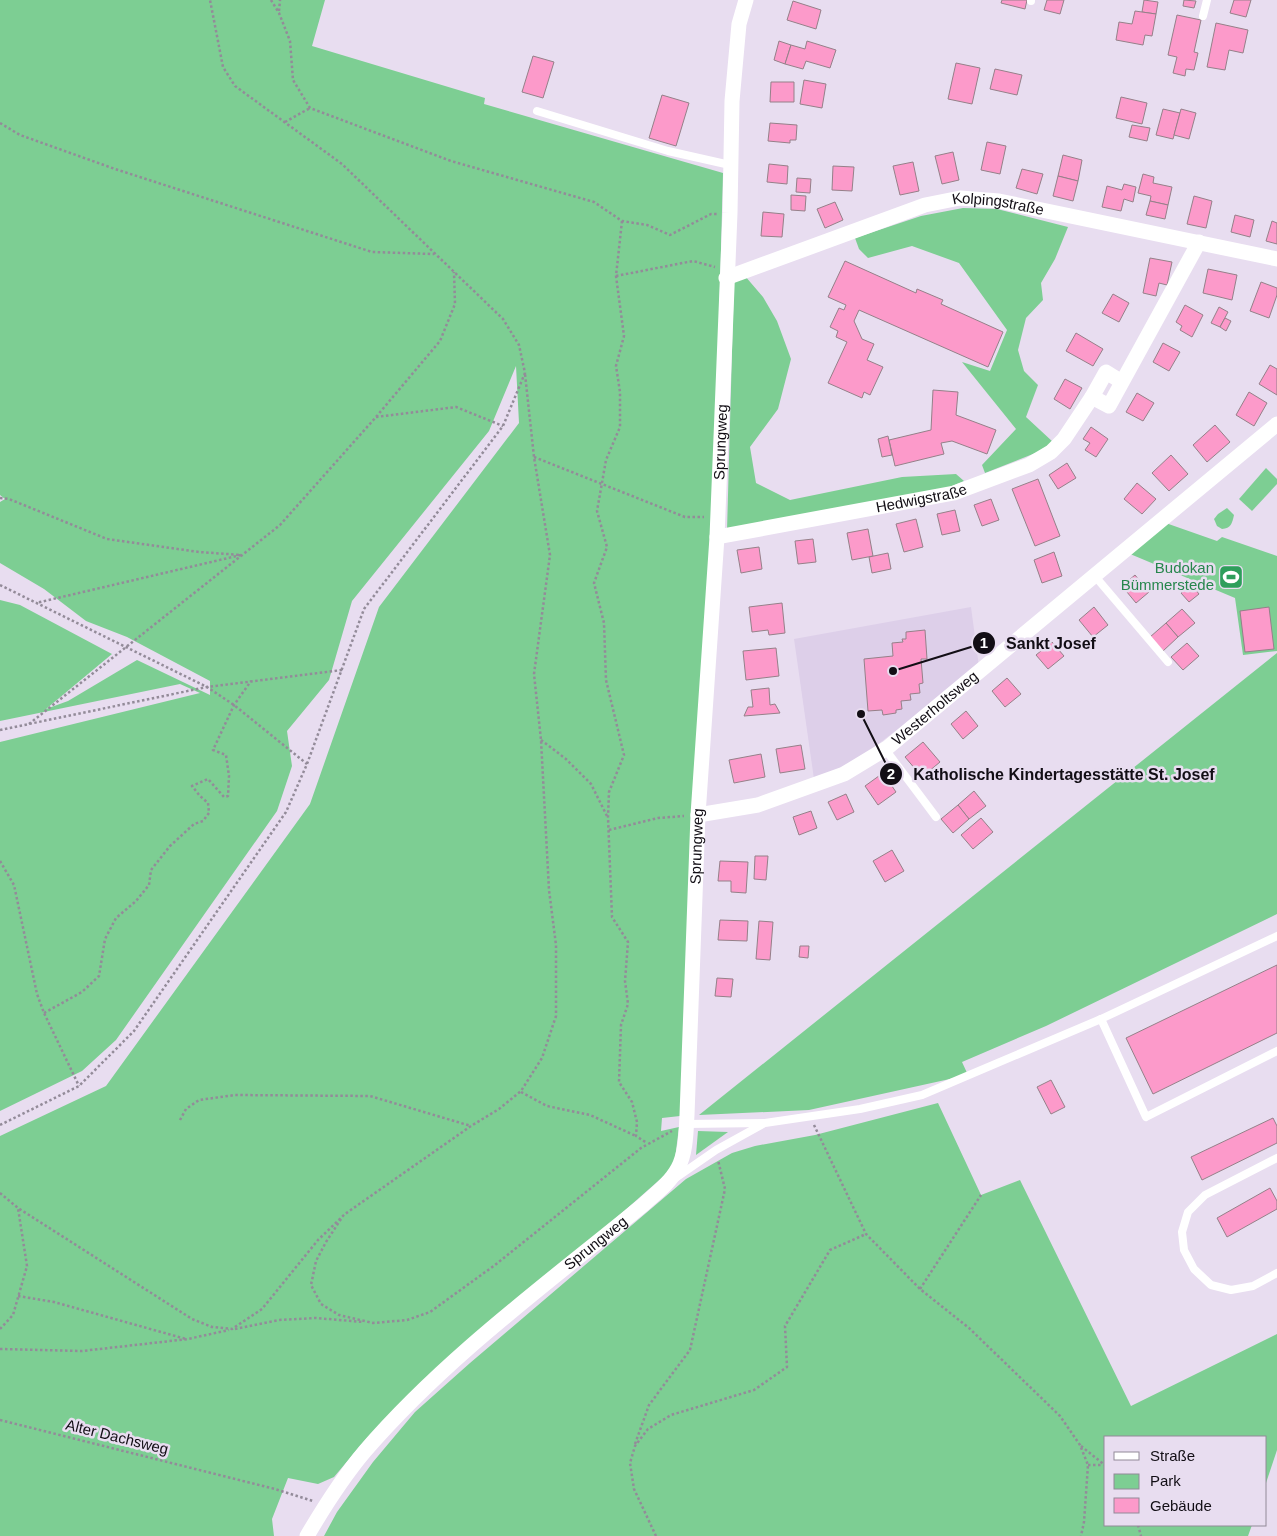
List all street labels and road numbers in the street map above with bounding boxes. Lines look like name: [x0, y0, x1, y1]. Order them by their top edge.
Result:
street label: Kolpingstraße: [950, 189, 1045, 218]
street label: Sprungweg: [710, 404, 730, 480]
street label: Hedwigstraße: [874, 480, 969, 515]
street label: Westerholtsweg: [888, 667, 981, 748]
street label: Sprungweg: [686, 808, 706, 885]
street label: Sprungweg: [560, 1212, 630, 1273]
street label: Alter Dachsweg: [64, 1416, 170, 1457]

